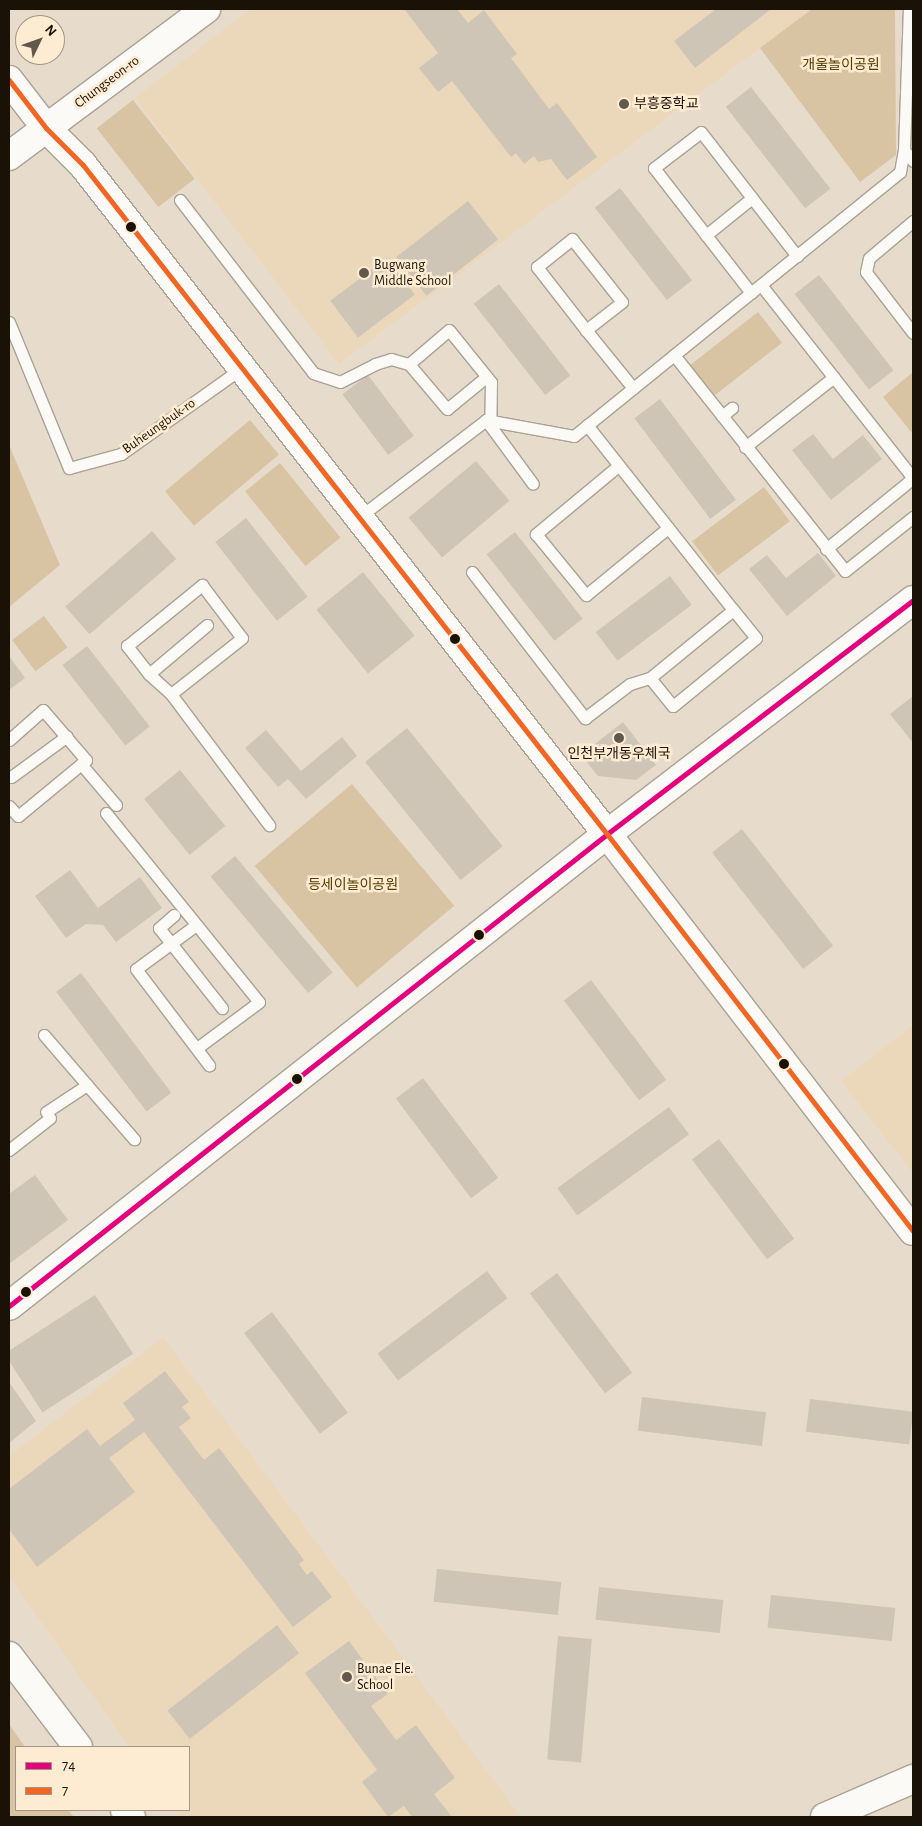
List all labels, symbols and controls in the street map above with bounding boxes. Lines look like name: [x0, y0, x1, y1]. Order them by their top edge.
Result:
north arrow: [15, 15, 65, 65]
text: N: [42, 22, 59, 39]
street label: Chungseon-ro: [71, 52, 143, 112]
park label: 개울놀이공원: [802, 57, 880, 73]
place label: 부흥중학교: [634, 96, 698, 112]
marker: 부흥중학교: [618, 98, 630, 110]
unlabelled marker: [126, 222, 136, 232]
place label: Bugwang Middle School: [374, 257, 451, 290]
marker: Bugwang Middle School: [358, 267, 370, 279]
street label: Buheungbuk-ro: [119, 395, 199, 457]
unlabelled marker: [450, 634, 460, 644]
marker: 인천부개동우체국: [613, 732, 625, 744]
place label: 인천부개동우체국: [567, 746, 671, 762]
park label: 등세이놀이공원: [308, 877, 398, 893]
unlabelled marker: [474, 930, 484, 940]
unlabelled marker: [779, 1059, 789, 1069]
unlabelled marker: [292, 1074, 302, 1084]
unlabelled marker: [21, 1287, 31, 1297]
place label: Bunae Ele. School: [357, 1661, 413, 1694]
marker: Bunae Ele. School: [341, 1671, 353, 1683]
legend: [15, 1746, 190, 1811]
text: 74: [62, 1758, 75, 1773]
text: 7: [62, 1783, 68, 1798]

